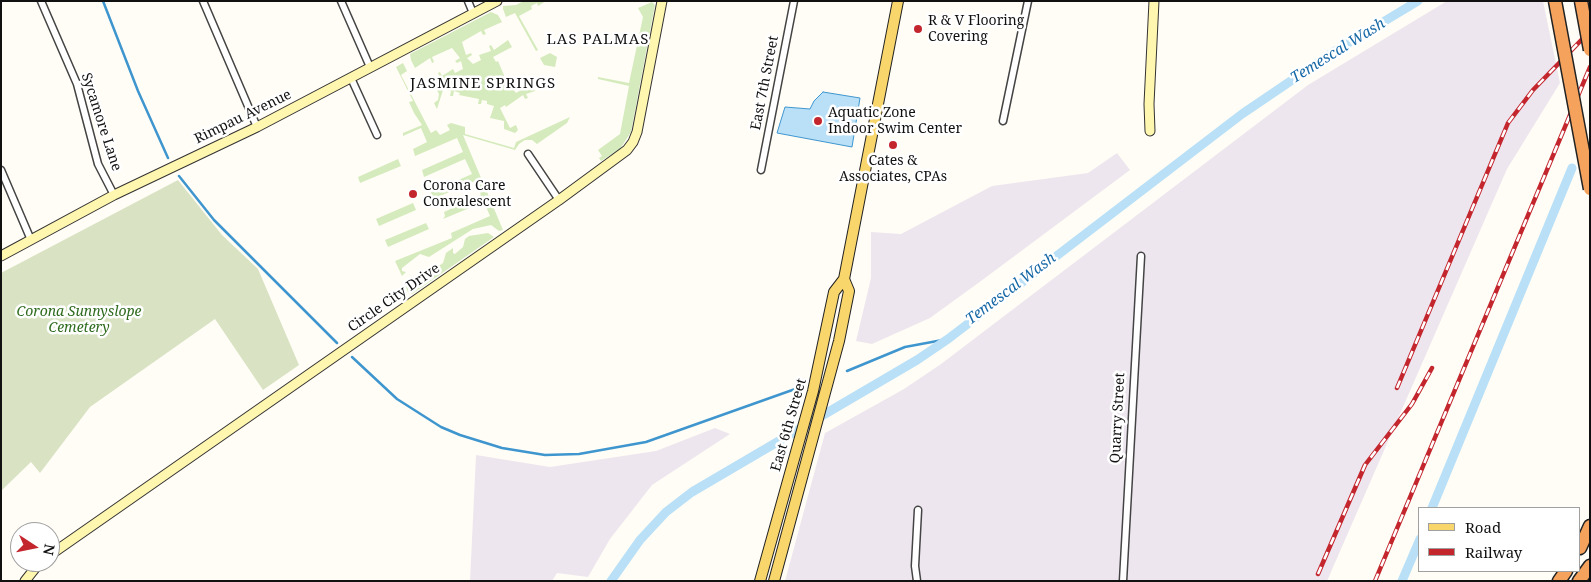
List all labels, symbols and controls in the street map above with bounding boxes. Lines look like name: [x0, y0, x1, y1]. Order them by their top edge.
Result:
place label: R & V Flooring Covering: [928, 13, 1024, 46]
water label: Temescal Wash: [1287, 15, 1389, 87]
marker: R & V Flooring Covering: [912, 23, 924, 35]
district label: LAS PALMAS: [545, 31, 651, 49]
street label: East 7th Street: [748, 34, 782, 132]
street label: Sycamore Lane: [77, 71, 125, 173]
district label: JASMINE SPRINGS: [408, 75, 558, 93]
street label: Rimpau Avenue: [192, 86, 294, 148]
place label: Aquatic Zone Indoor Swim Center: [828, 105, 962, 138]
marker: Aquatic Zone Indoor Swim Center: [812, 115, 824, 127]
marker: Cates & Associates, CPAs: [887, 139, 899, 151]
place label: Cates & Associates, CPAs: [839, 153, 947, 186]
place label: Corona Care Convalescent: [423, 178, 511, 210]
marker: Corona Care Convalescent: [407, 188, 419, 200]
water label: Temescal Wash: [962, 249, 1060, 329]
street label: Circle City Drive: [345, 260, 443, 336]
park label: Corona Sunnyslope Cemetery: [17, 304, 141, 336]
street label: Quarry Street: [1107, 372, 1129, 464]
street label: East 6th Street: [768, 377, 810, 473]
legend: [1418, 507, 1581, 572]
text: Road: [1465, 517, 1501, 537]
north arrow: [10, 522, 60, 572]
text: Railway: [1465, 542, 1522, 562]
text: N: [39, 543, 60, 557]

